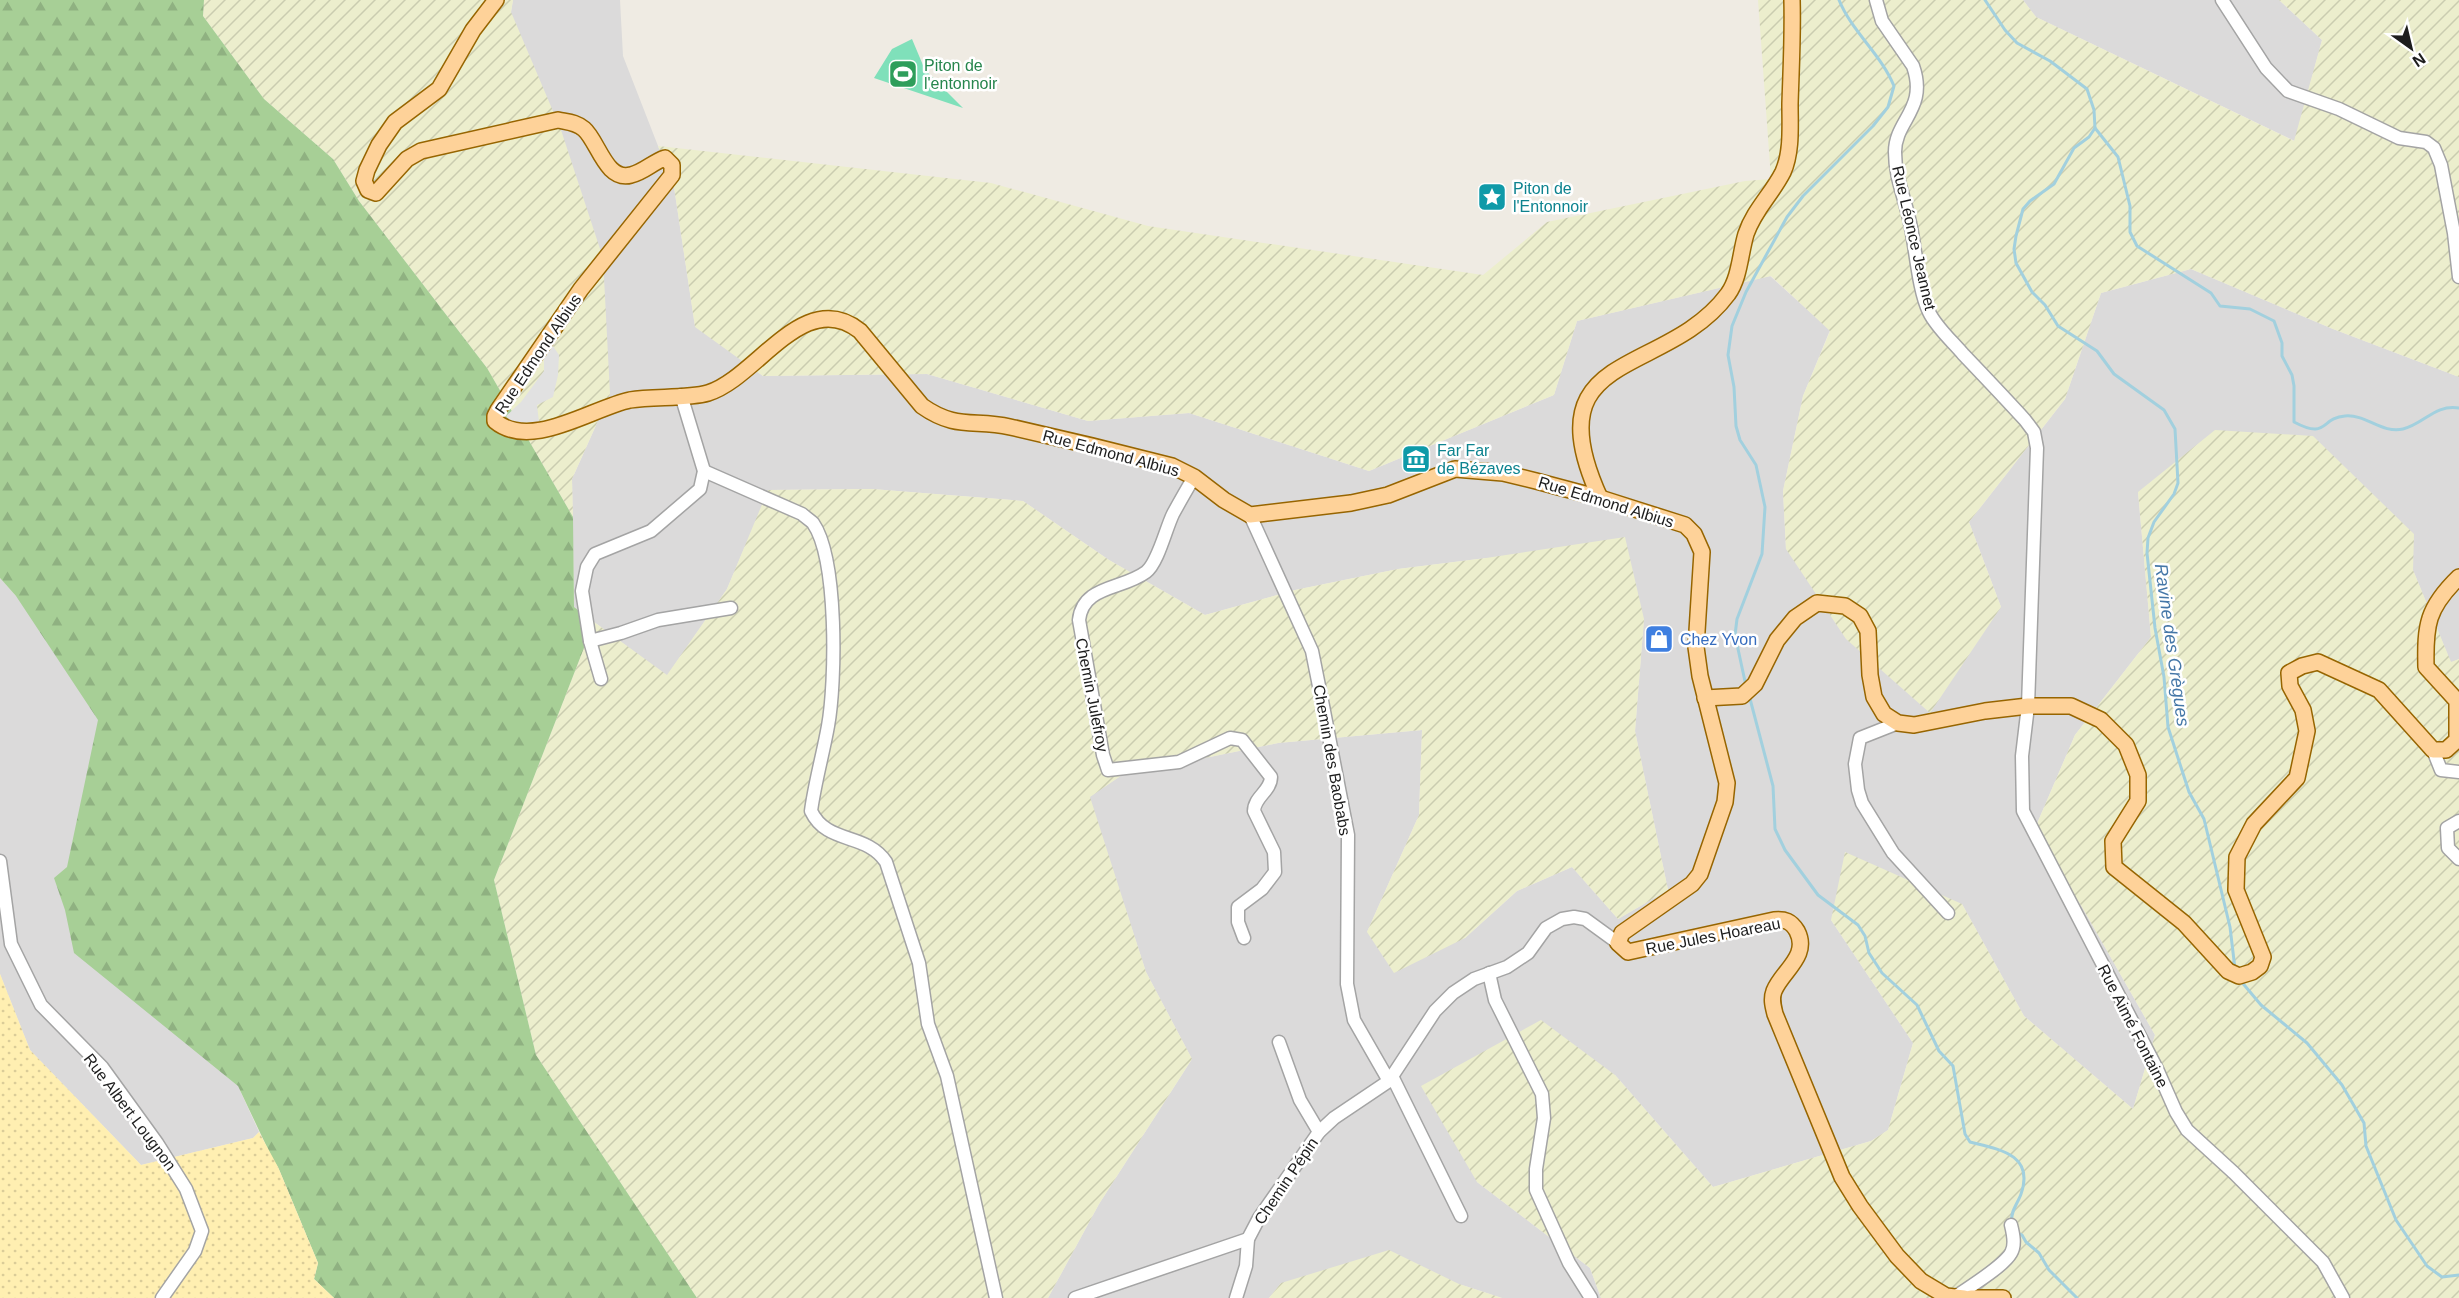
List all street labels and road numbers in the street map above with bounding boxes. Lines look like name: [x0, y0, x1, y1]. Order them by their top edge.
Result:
street label: Rue Léonce Jeannet: [1889, 164, 1939, 312]
street label: Rue Edmond Albius: [492, 291, 584, 417]
street label: Rue Edmond Albius: [1041, 427, 1181, 479]
street label: Rue Edmond Albius: [1536, 473, 1676, 531]
street label: Chemin Julefroy: [1073, 637, 1111, 753]
street label: Chemin des Baobabs: [1310, 683, 1354, 837]
street label: Rue Jules Hoareau: [1644, 915, 1782, 957]
street label: Rue Aimé Fontaine: [2095, 962, 2172, 1091]
street label: Rue Albert Lougnon: [81, 1050, 179, 1174]
street label: Chemin Pépin: [1251, 1135, 1321, 1227]

